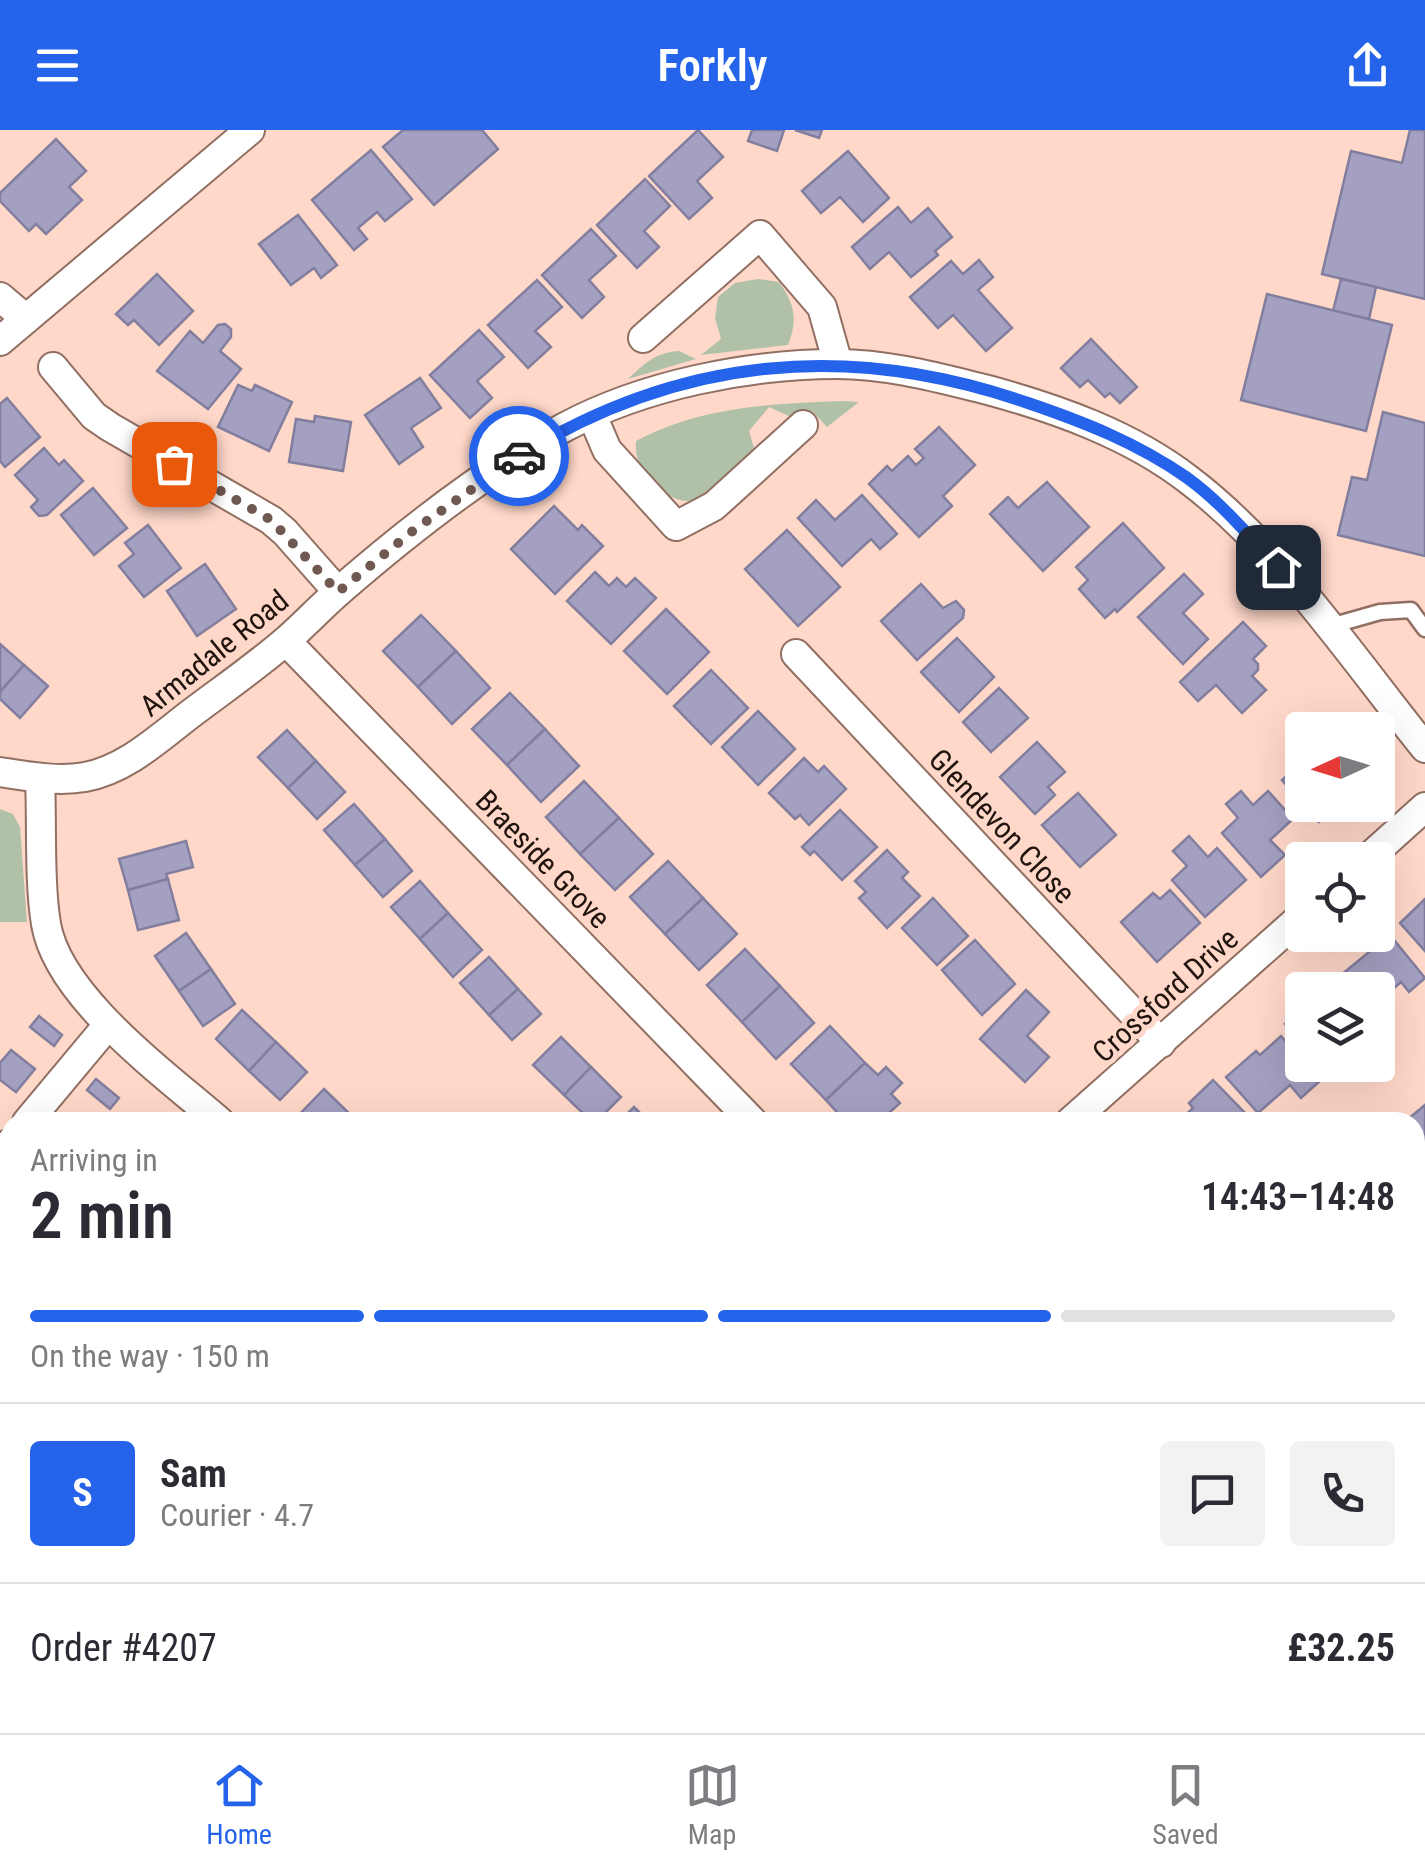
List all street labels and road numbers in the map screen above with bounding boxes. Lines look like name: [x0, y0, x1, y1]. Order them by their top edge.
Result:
street label: Armadale Road: [133, 583, 295, 723]
street label: Glendevon Close: [922, 742, 1082, 910]
street label: Braeside Grove: [469, 783, 617, 935]
street label: Crossford Drive: [1085, 921, 1245, 1069]

